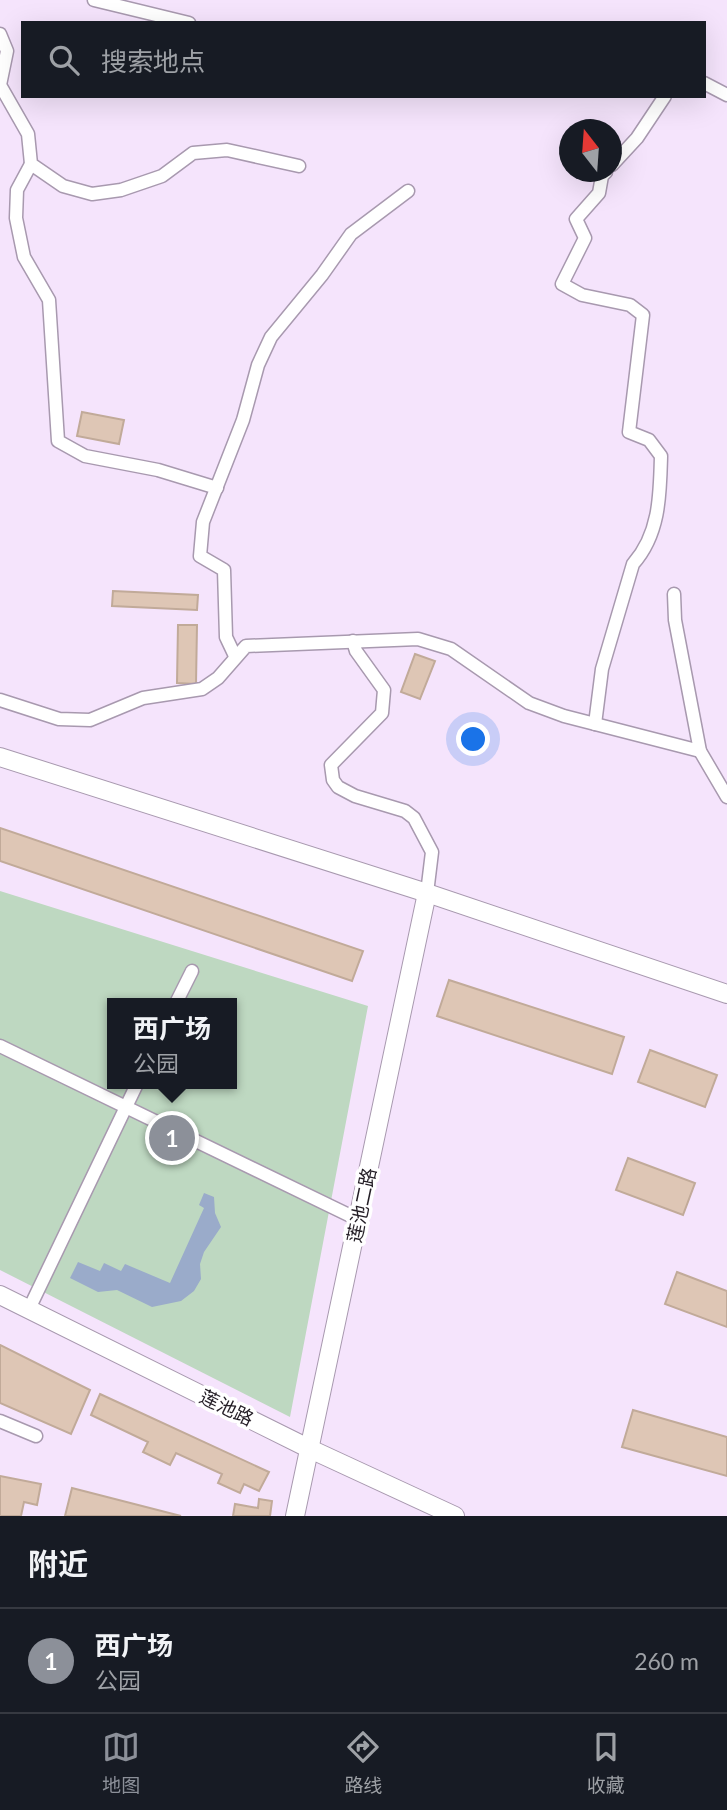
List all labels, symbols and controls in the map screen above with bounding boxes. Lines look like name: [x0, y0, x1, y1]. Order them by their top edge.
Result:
search box: [21, 21, 706, 98]
icon: search: [45, 41, 83, 79]
text: 搜索地点: [101, 45, 205, 77]
north arrow: [559, 119, 622, 182]
your location: [456, 722, 490, 756]
popup: [107, 998, 237, 1089]
text: 西广场: [133, 1012, 211, 1044]
text: 公园: [133, 1049, 179, 1077]
pin: 1: [149, 1112, 195, 1164]
street label: 莲池二路: [342, 1165, 380, 1245]
street label: 莲池路: [196, 1384, 258, 1430]
text: 附近: [28, 1545, 88, 1581]
text: 西广场: [95, 1629, 173, 1661]
text: 1: [44, 1647, 58, 1675]
text: 260 m: [634, 1647, 699, 1675]
text: 公园: [95, 1666, 141, 1694]
tab: 地图: [102, 1728, 140, 1797]
tab: 路线: [344, 1728, 383, 1797]
tab: 收藏: [587, 1728, 625, 1797]

